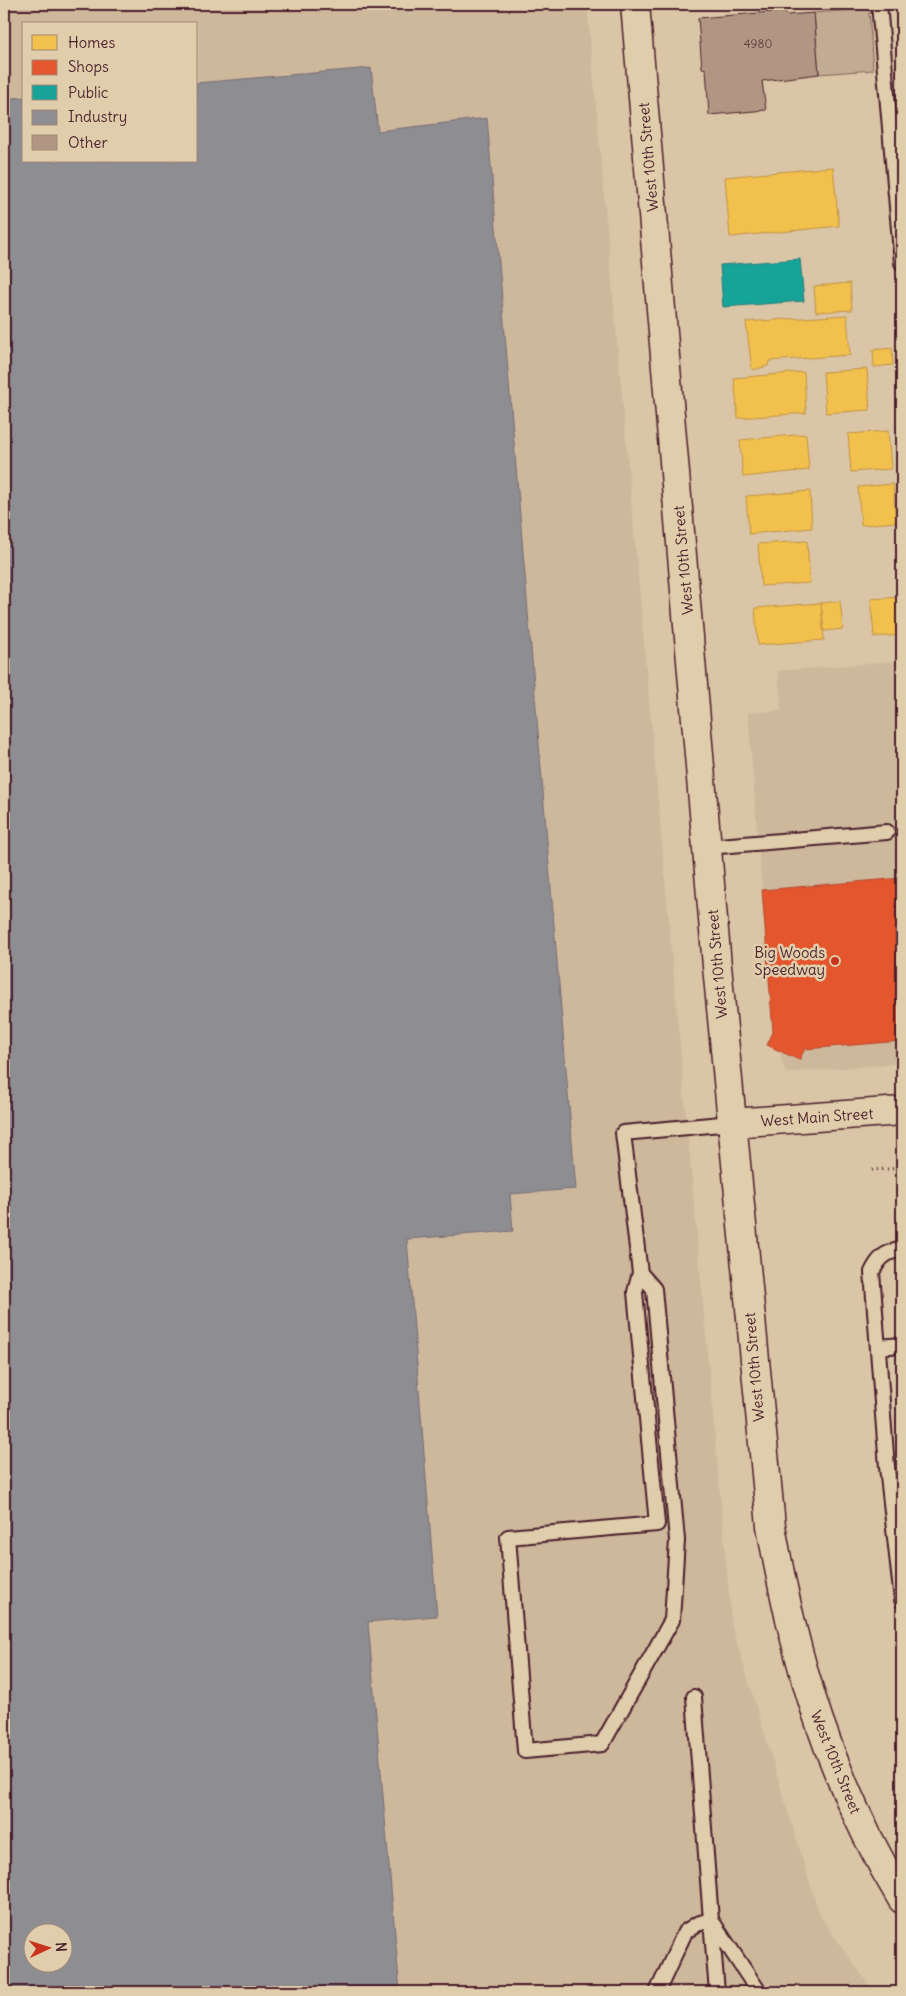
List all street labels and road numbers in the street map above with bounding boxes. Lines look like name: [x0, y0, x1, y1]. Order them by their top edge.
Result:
street label: West 10th Street: [634, 101, 662, 213]
street label: West 10th Street: [669, 504, 697, 616]
street label: West 10th Street: [703, 908, 731, 1020]
street label: West Main Street: [760, 1104, 874, 1130]
street label: West 10th Street: [740, 1311, 768, 1423]
street label: West 10th Street: [807, 1708, 865, 1816]

